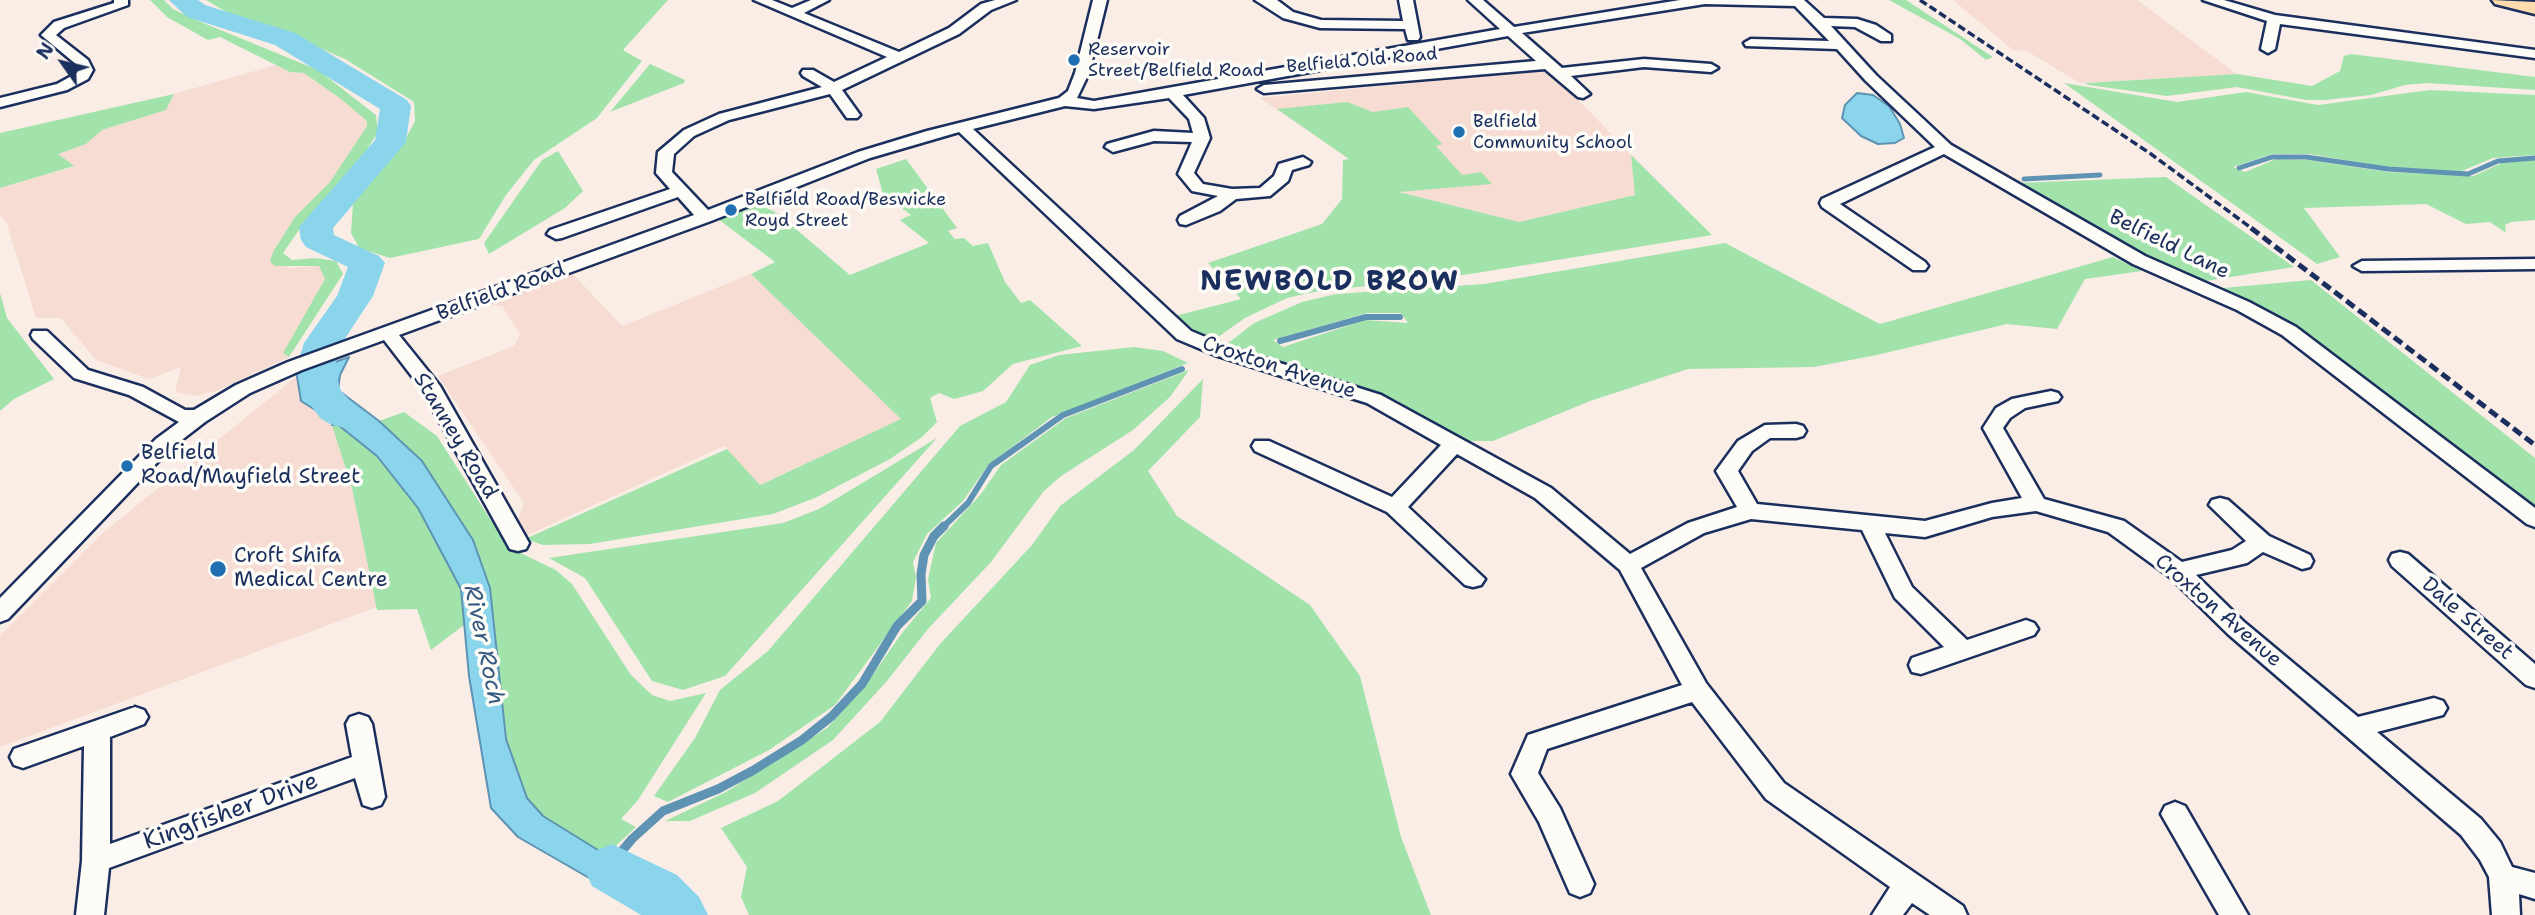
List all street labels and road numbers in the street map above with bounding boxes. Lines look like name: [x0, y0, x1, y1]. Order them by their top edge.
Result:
street label: Belfield Old Road: [1286, 44, 1438, 78]
street label: Belfield Lane: [2105, 205, 2233, 285]
street label: Belfield Road: [433, 257, 569, 327]
street label: Croxton Avenue: [1199, 331, 1359, 405]
street label: Stanney Road: [408, 368, 502, 504]
street label: Croxton Avenue: [2149, 549, 2287, 673]
street label: Dale Street: [2416, 572, 2518, 666]
street label: Kingfisher Drive: [140, 767, 322, 857]

